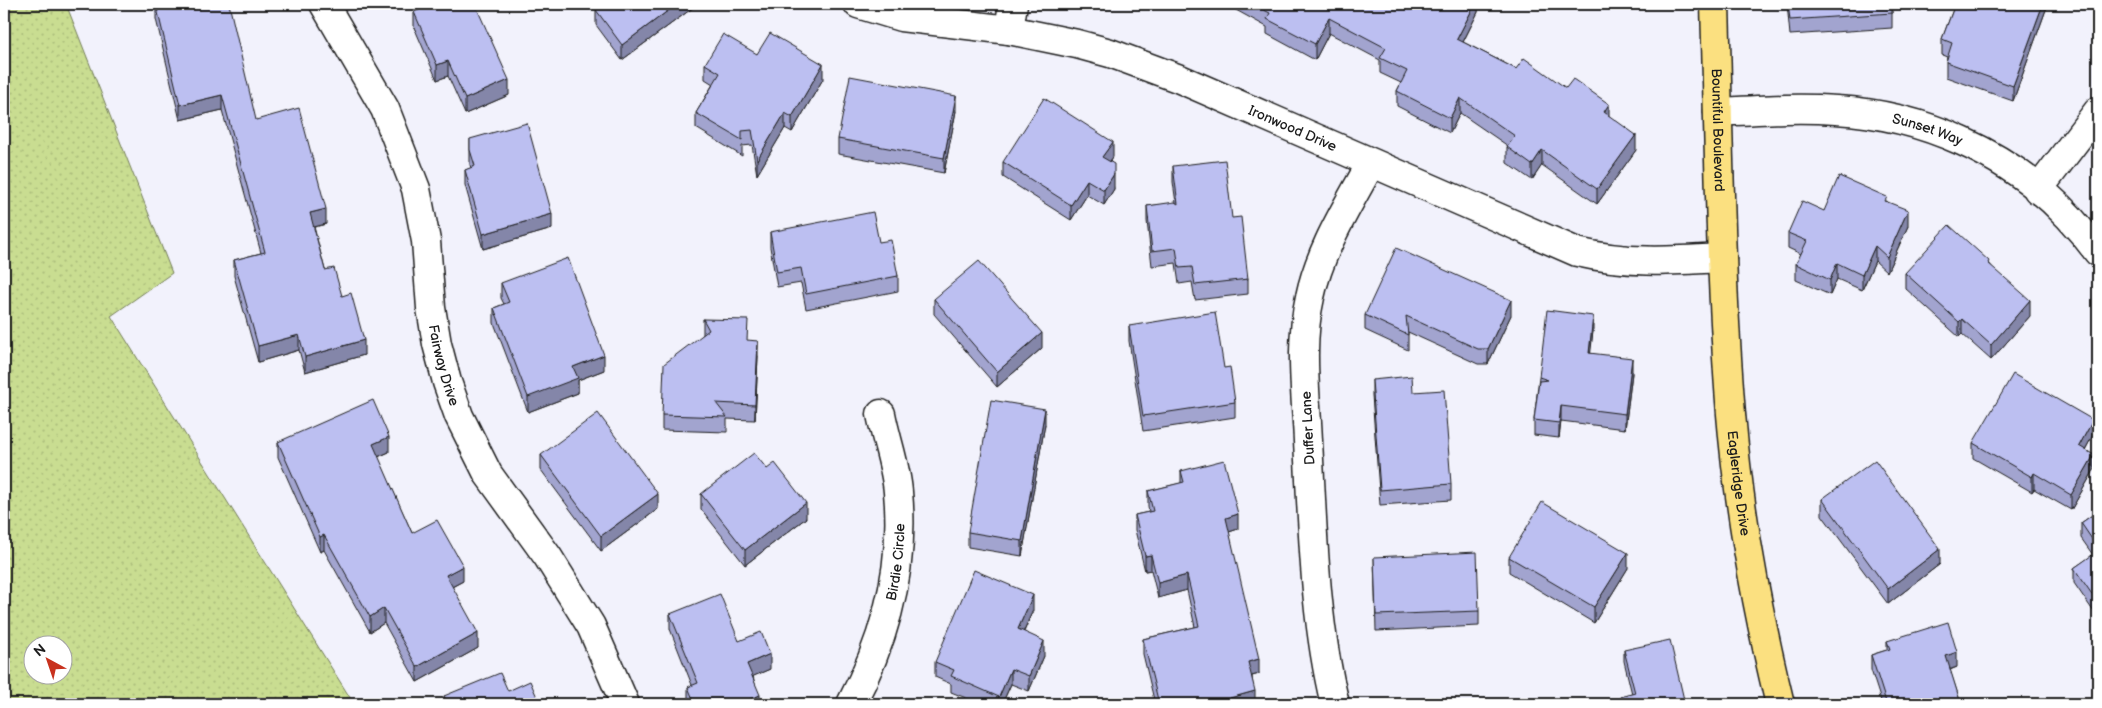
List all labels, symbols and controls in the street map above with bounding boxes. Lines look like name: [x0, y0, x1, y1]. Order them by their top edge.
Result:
street label: Bountiful Boulevard: [1708, 68, 1728, 192]
street label: Ironwood Drive: [1246, 101, 1340, 155]
street label: Sunset Way: [1891, 110, 1966, 149]
street label: Fairway Drive: [425, 323, 463, 408]
street label: Duffer Lane: [1298, 391, 1318, 465]
street label: Eagleridge Drive: [1724, 430, 1754, 537]
street label: Birdie Circle: [882, 523, 908, 602]
north arrow: [22, 636, 72, 686]
text: N: [30, 641, 49, 660]

